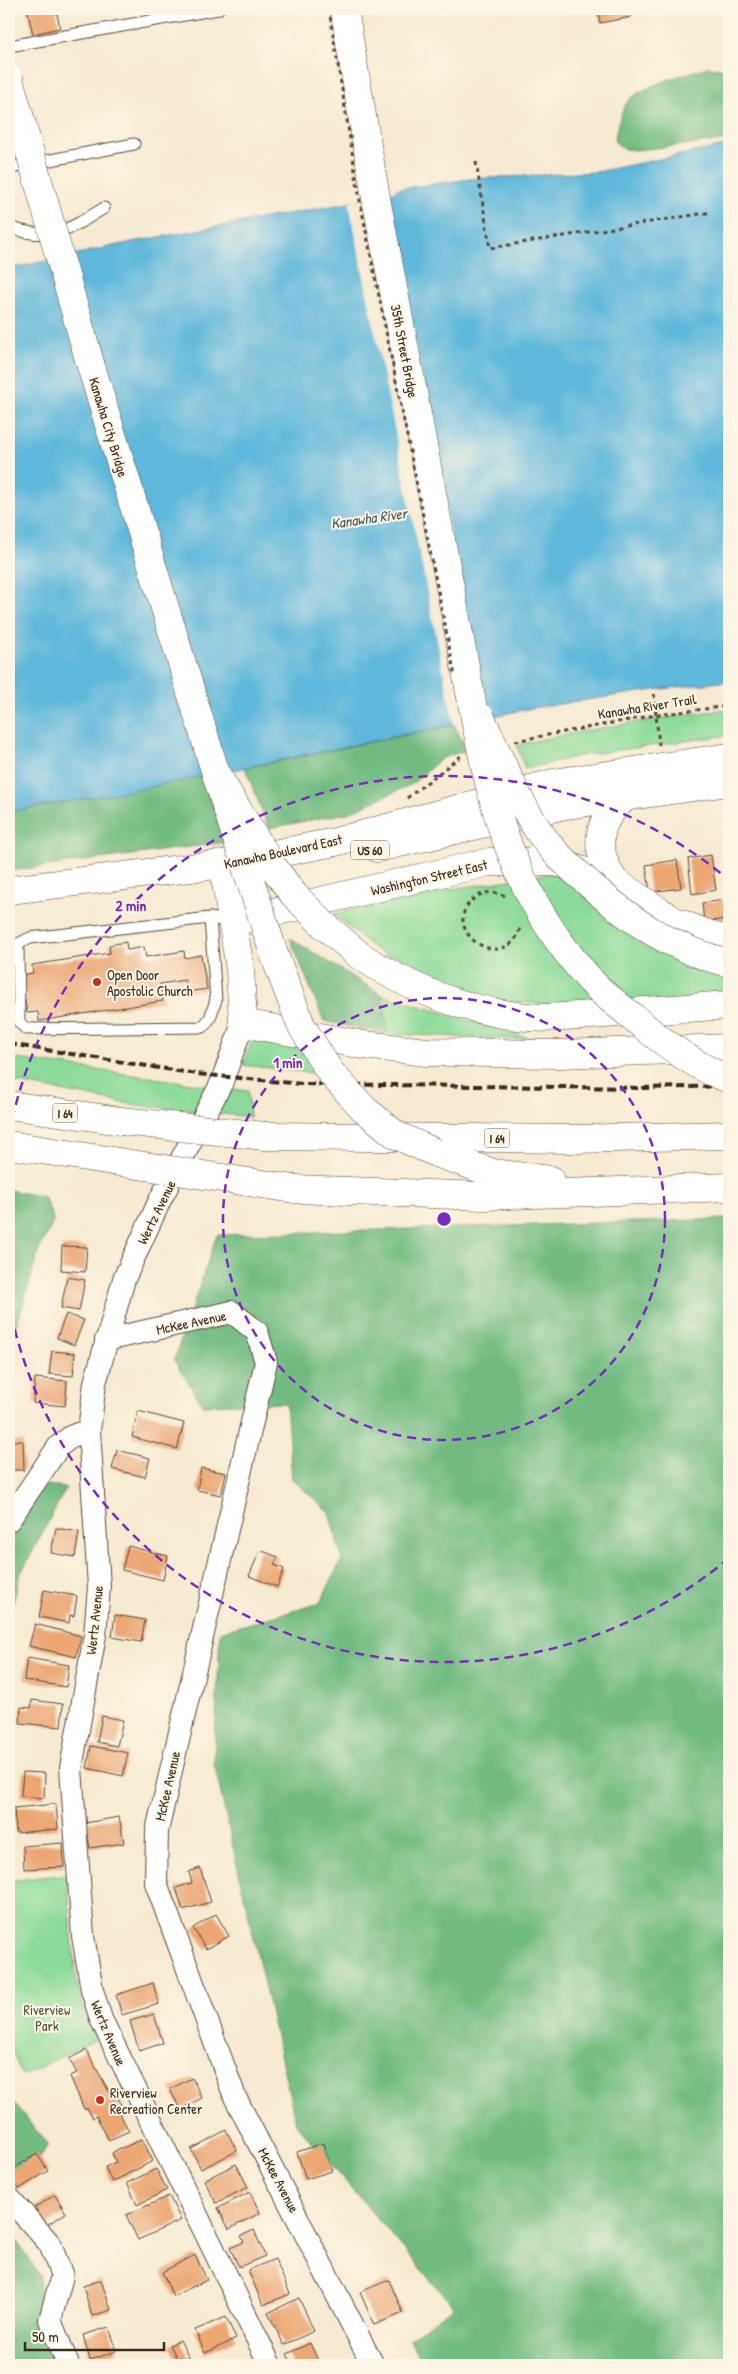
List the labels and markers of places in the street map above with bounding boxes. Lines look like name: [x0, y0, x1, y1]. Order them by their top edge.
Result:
place label: Open Door Apostolic Church: [107, 965, 193, 1001]
marker: Open Door Apostolic Church: [91, 976, 103, 988]
centre of rings: [435, 1210, 453, 1228]
place label: Riverview Recreation Center: [110, 2083, 203, 2118]
marker: Riverview Recreation Center: [94, 2094, 106, 2106]

